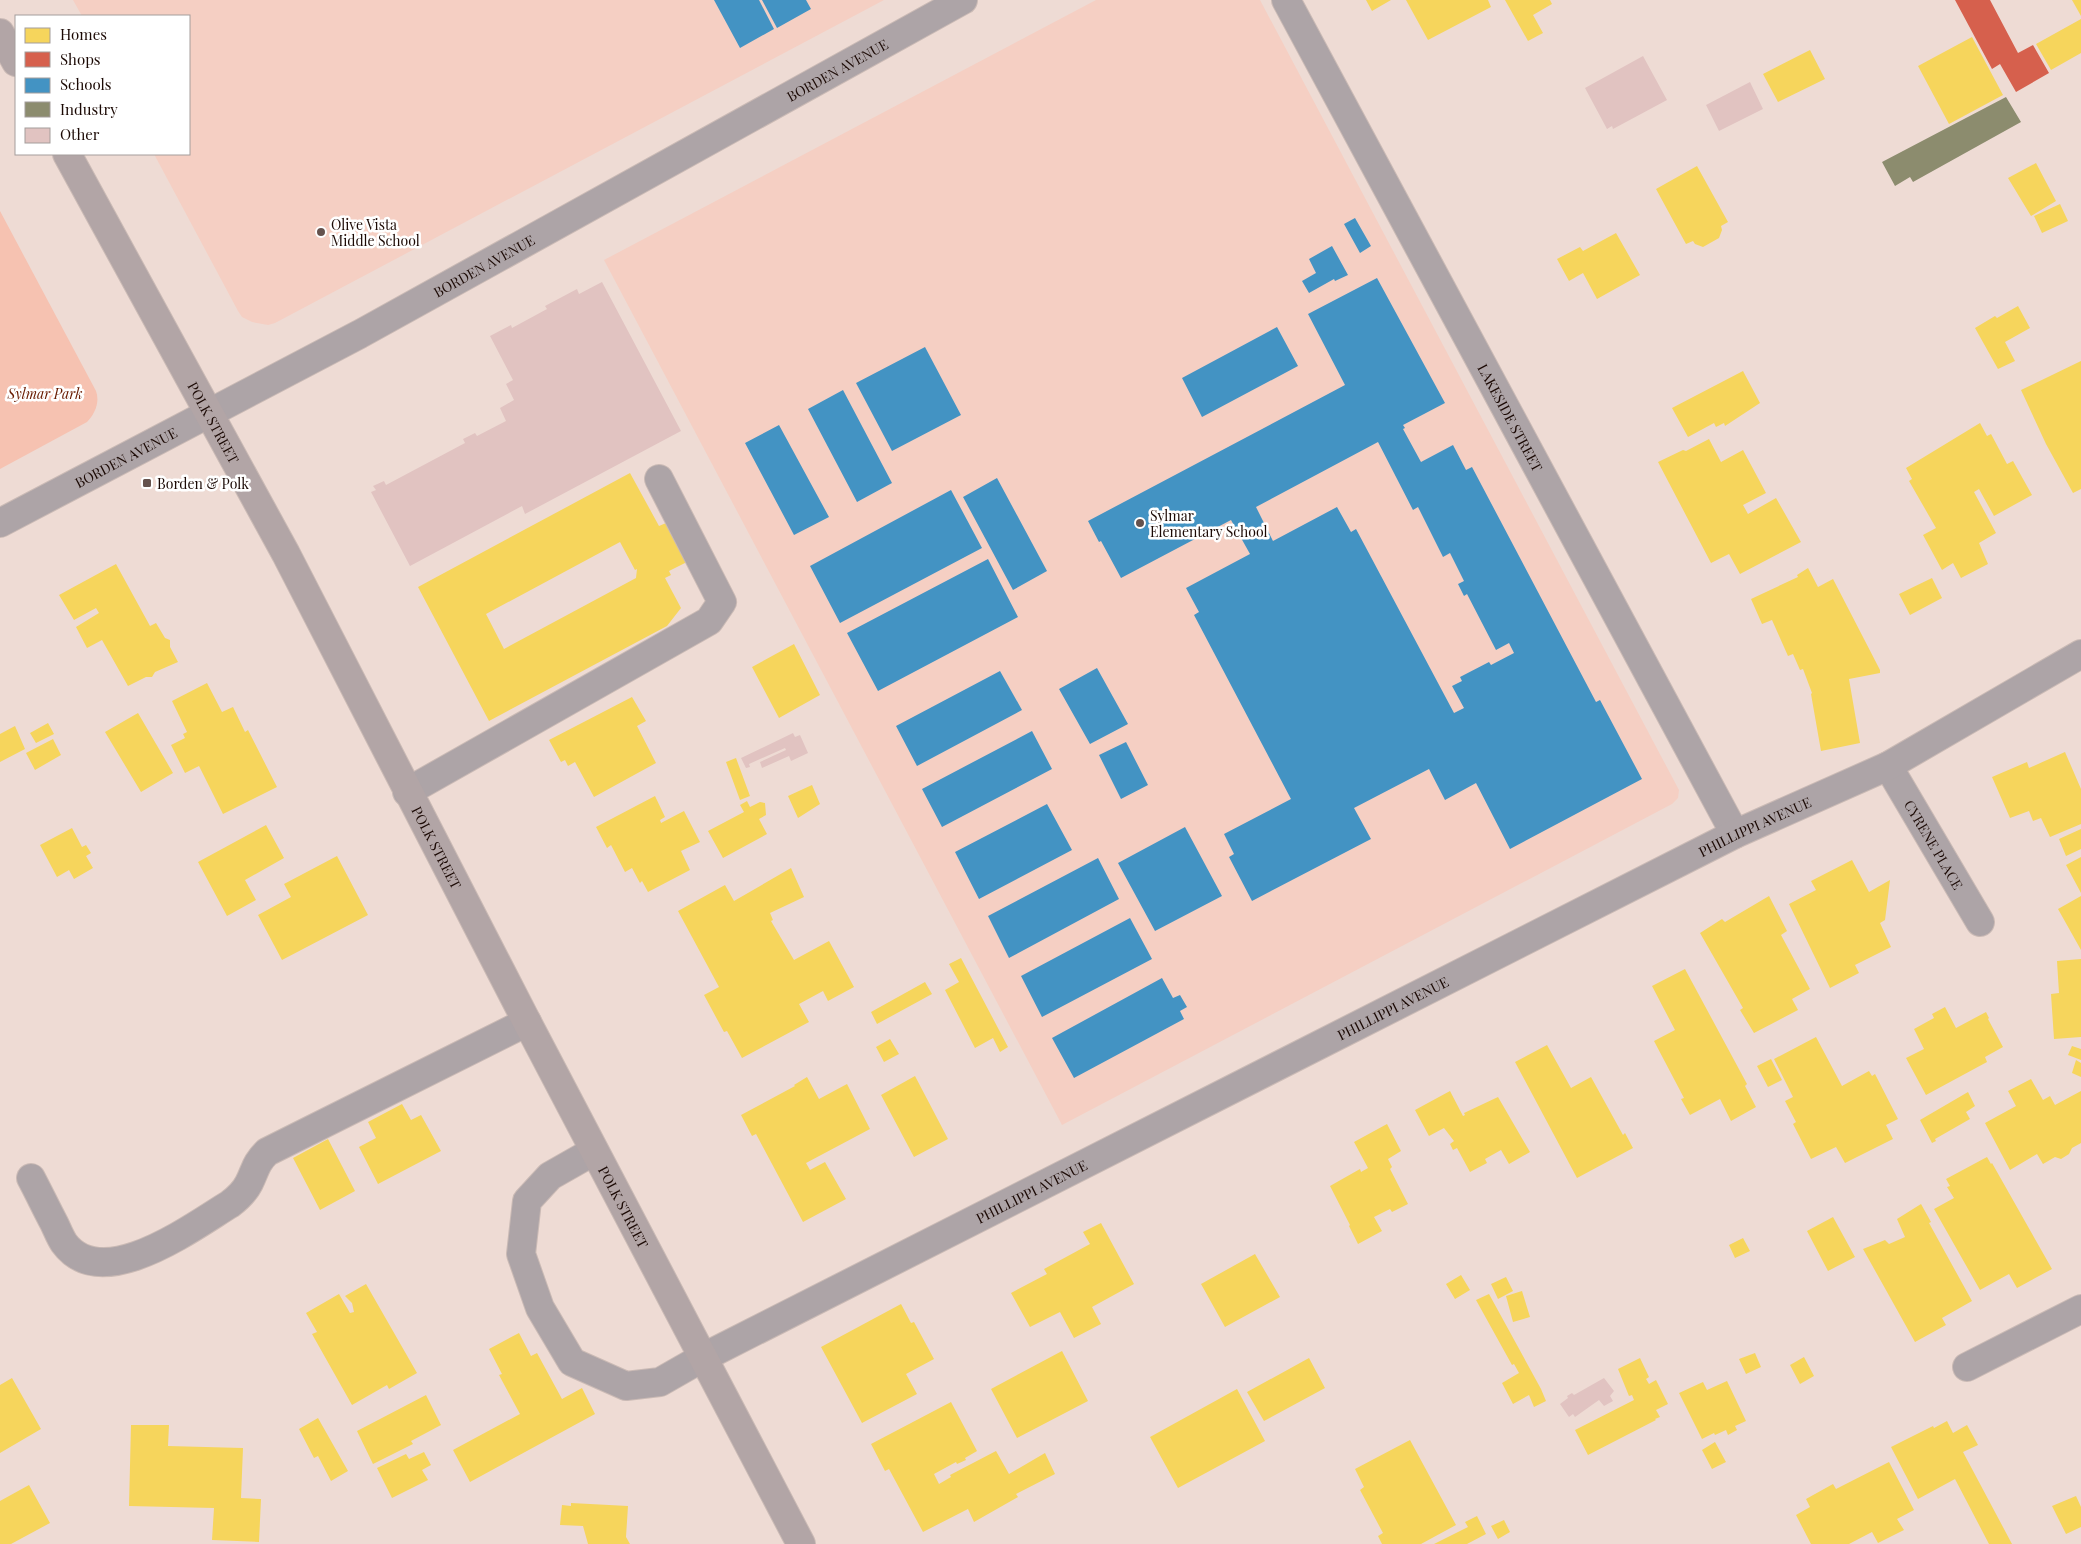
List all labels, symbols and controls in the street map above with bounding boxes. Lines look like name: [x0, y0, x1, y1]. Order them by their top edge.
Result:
legend: [15, 15, 190, 155]
text: Homes: [60, 24, 107, 44]
street label: BORDEN AVENUE: [783, 34, 891, 105]
text: Shops: [60, 49, 101, 69]
text: Schools: [60, 74, 112, 94]
text: Industry: [60, 99, 118, 119]
text: Other: [60, 124, 100, 144]
place label: Olive Vista Middle School: [331, 215, 420, 250]
marker: Olive Vista Middle School: [315, 226, 327, 238]
street label: BORDEN AVENUE: [430, 230, 538, 301]
street label: LAKESIDE STREET: [1474, 360, 1548, 475]
street label: POLK STREET: [184, 378, 244, 467]
park label: Sylmar Park: [7, 384, 82, 403]
street label: BORDEN AVENUE: [71, 422, 180, 492]
place label: Borden & Polk: [157, 474, 249, 493]
marker: Borden & Polk: [141, 477, 153, 489]
place label: Sylmar Elementary School: [1150, 506, 1268, 541]
marker: Sylmar Elementary School: [1134, 517, 1146, 529]
street label: PHILLIPPI AVENUE: [1695, 792, 1814, 861]
street label: CYRENE PLACE: [1900, 796, 1968, 893]
street label: POLK STREET: [408, 803, 466, 892]
street label: PHILLIPPI AVENUE: [1334, 972, 1451, 1044]
street label: PHILLIPPI AVENUE: [973, 1155, 1090, 1227]
street label: POLK STREET: [594, 1162, 654, 1251]

